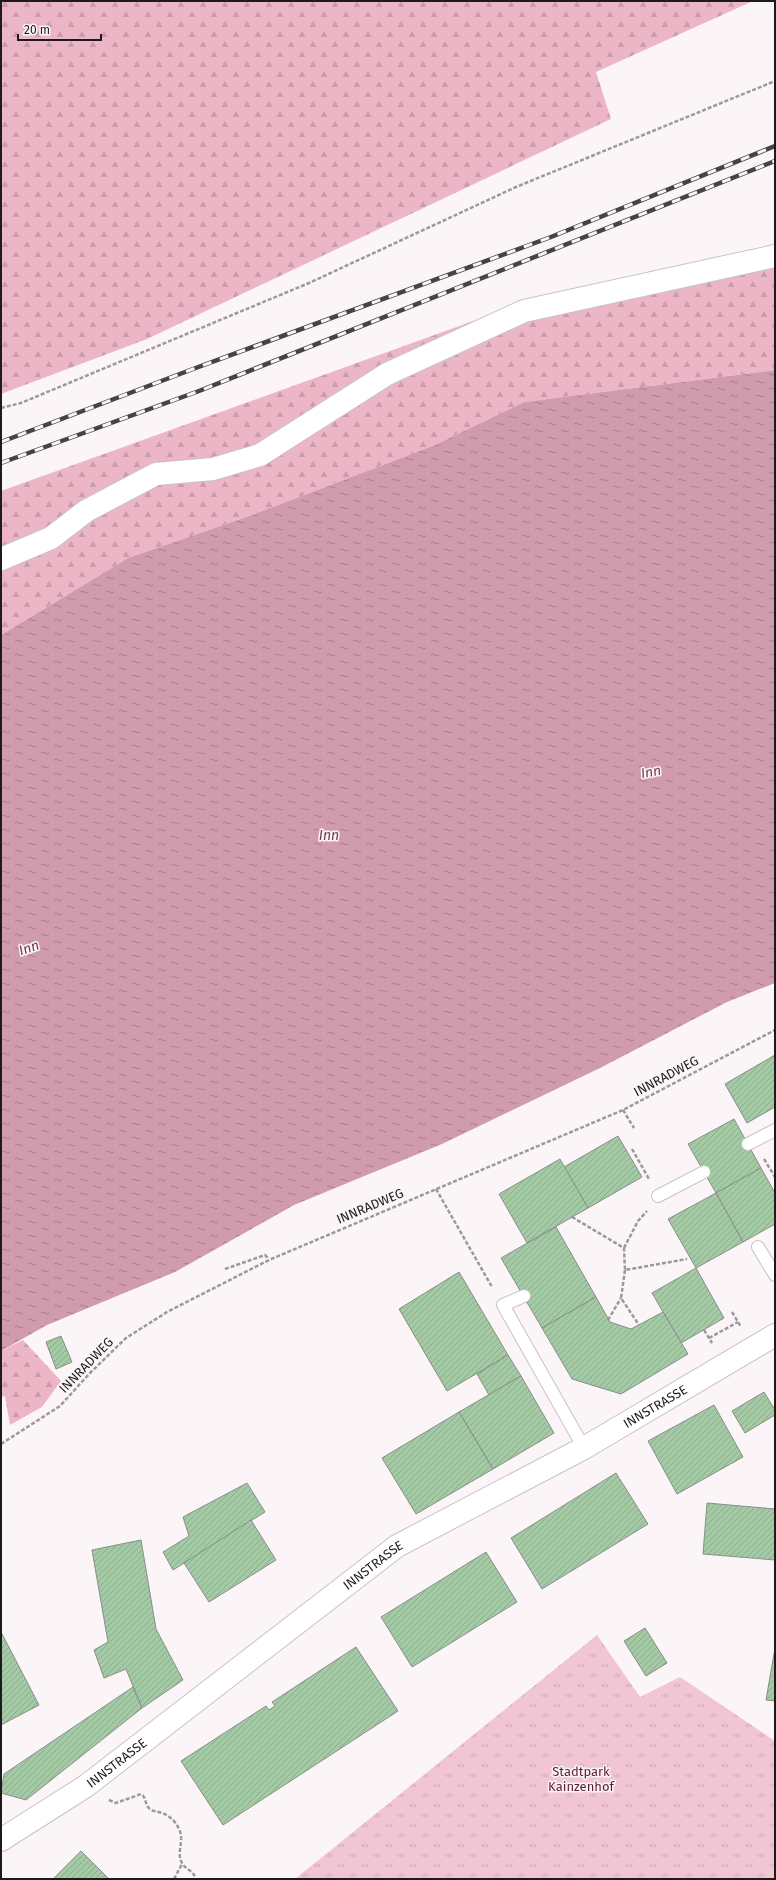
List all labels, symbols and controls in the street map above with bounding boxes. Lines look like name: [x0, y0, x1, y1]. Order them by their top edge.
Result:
scale bar: [18, 16, 101, 42]
text: 20 m: [24, 23, 50, 37]
water label: Inn: [640, 762, 662, 782]
water label: Inn: [319, 827, 339, 844]
water label: Inn: [17, 937, 41, 959]
street label: INNRADWEG: [631, 1053, 701, 1099]
street label: INNRADWEG: [334, 1185, 406, 1227]
street label: INNRADWEG: [56, 1334, 116, 1396]
street label: INNSTRASSE: [620, 1381, 689, 1431]
street label: INNSTRASSE: [340, 1537, 405, 1592]
street label: INNSTRASSE: [83, 1735, 149, 1790]
park label: Stadtpark Kainzenhof: [548, 1764, 616, 1794]

